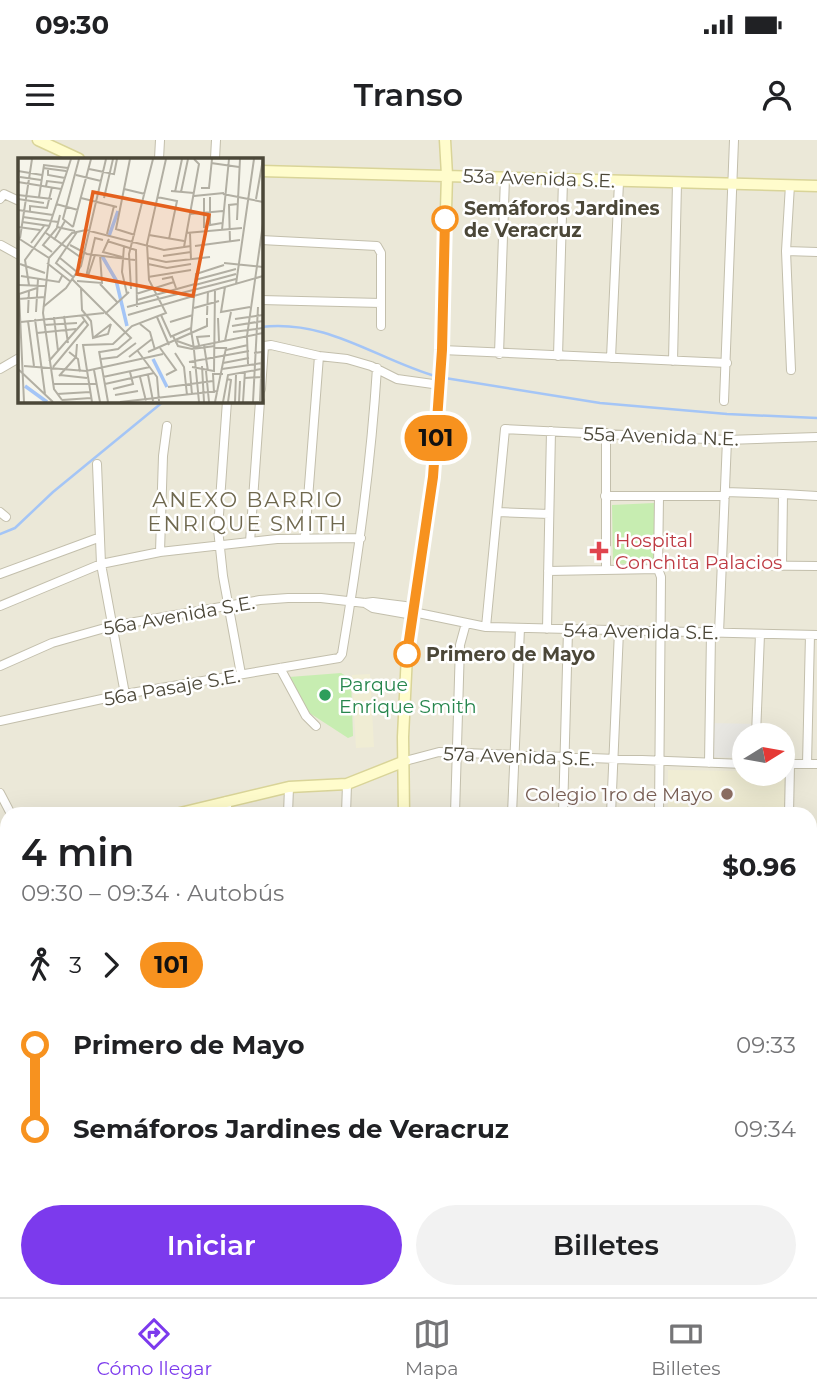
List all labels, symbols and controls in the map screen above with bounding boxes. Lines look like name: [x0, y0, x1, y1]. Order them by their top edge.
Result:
text: 09:30: [35, 9, 109, 41]
text: Transo: [354, 75, 463, 114]
icon: menu: [21, 76, 59, 114]
icon: person: [758, 76, 796, 114]
inset map: [18, 158, 262, 402]
street label: 53a Avenida S.E.: [463, 164, 615, 193]
place label: Semáforos Jardines de Veracruz: [464, 197, 660, 242]
marker: Semáforos Jardines de Veracruz: [432, 206, 458, 232]
line badge: 101: [396, 415, 476, 461]
street label: 55a Avenida N.E.: [583, 422, 739, 451]
text: 101: [418, 423, 454, 452]
district label: ANEXO BARRIO ENRIQUE SMITH: [148, 487, 348, 536]
place label: Hospital Conchita Palacios: [615, 529, 782, 574]
marker: Hospital Conchita Palacios: [589, 541, 609, 561]
street label: 56a Avenida S.E.: [102, 591, 257, 640]
street label: 54a Avenida S.E.: [563, 619, 719, 644]
marker: Primero de Mayo: [394, 641, 420, 667]
place label: Primero de Mayo: [426, 643, 595, 666]
street label: 56a Pasaje S.E.: [102, 664, 242, 711]
place label: Parque Enrique Smith: [339, 673, 477, 718]
marker: Parque Enrique Smith: [317, 687, 333, 703]
north arrow: [732, 723, 794, 786]
map controls: [732, 723, 795, 786]
street label: 57a Avenida S.E.: [443, 742, 595, 771]
place label: Colegio 1ro de Mayo: [525, 783, 713, 806]
marker: Colegio 1ro de Mayo: [719, 786, 735, 802]
text: 4 min: [21, 829, 134, 876]
text: $0.96: [722, 851, 796, 883]
text: 09:30 – 09:34 · Autobús: [21, 879, 284, 907]
icon: walk: [21, 946, 59, 984]
icon: forward: [92, 946, 130, 984]
text: 101: [154, 950, 189, 979]
text: 3: [69, 951, 82, 979]
text: Primero de Mayo: [73, 1029, 304, 1061]
text: 09:33: [736, 1031, 796, 1059]
text: Semáforos Jardines de Veracruz: [73, 1113, 509, 1145]
text: 09:34: [734, 1115, 796, 1143]
button: Iniciar: [21, 1205, 402, 1285]
button: Billetes: [416, 1205, 796, 1285]
tab: Cómo llegar: [96, 1315, 212, 1380]
tab: Mapa: [405, 1315, 458, 1380]
tab: Billetes: [651, 1315, 721, 1380]

